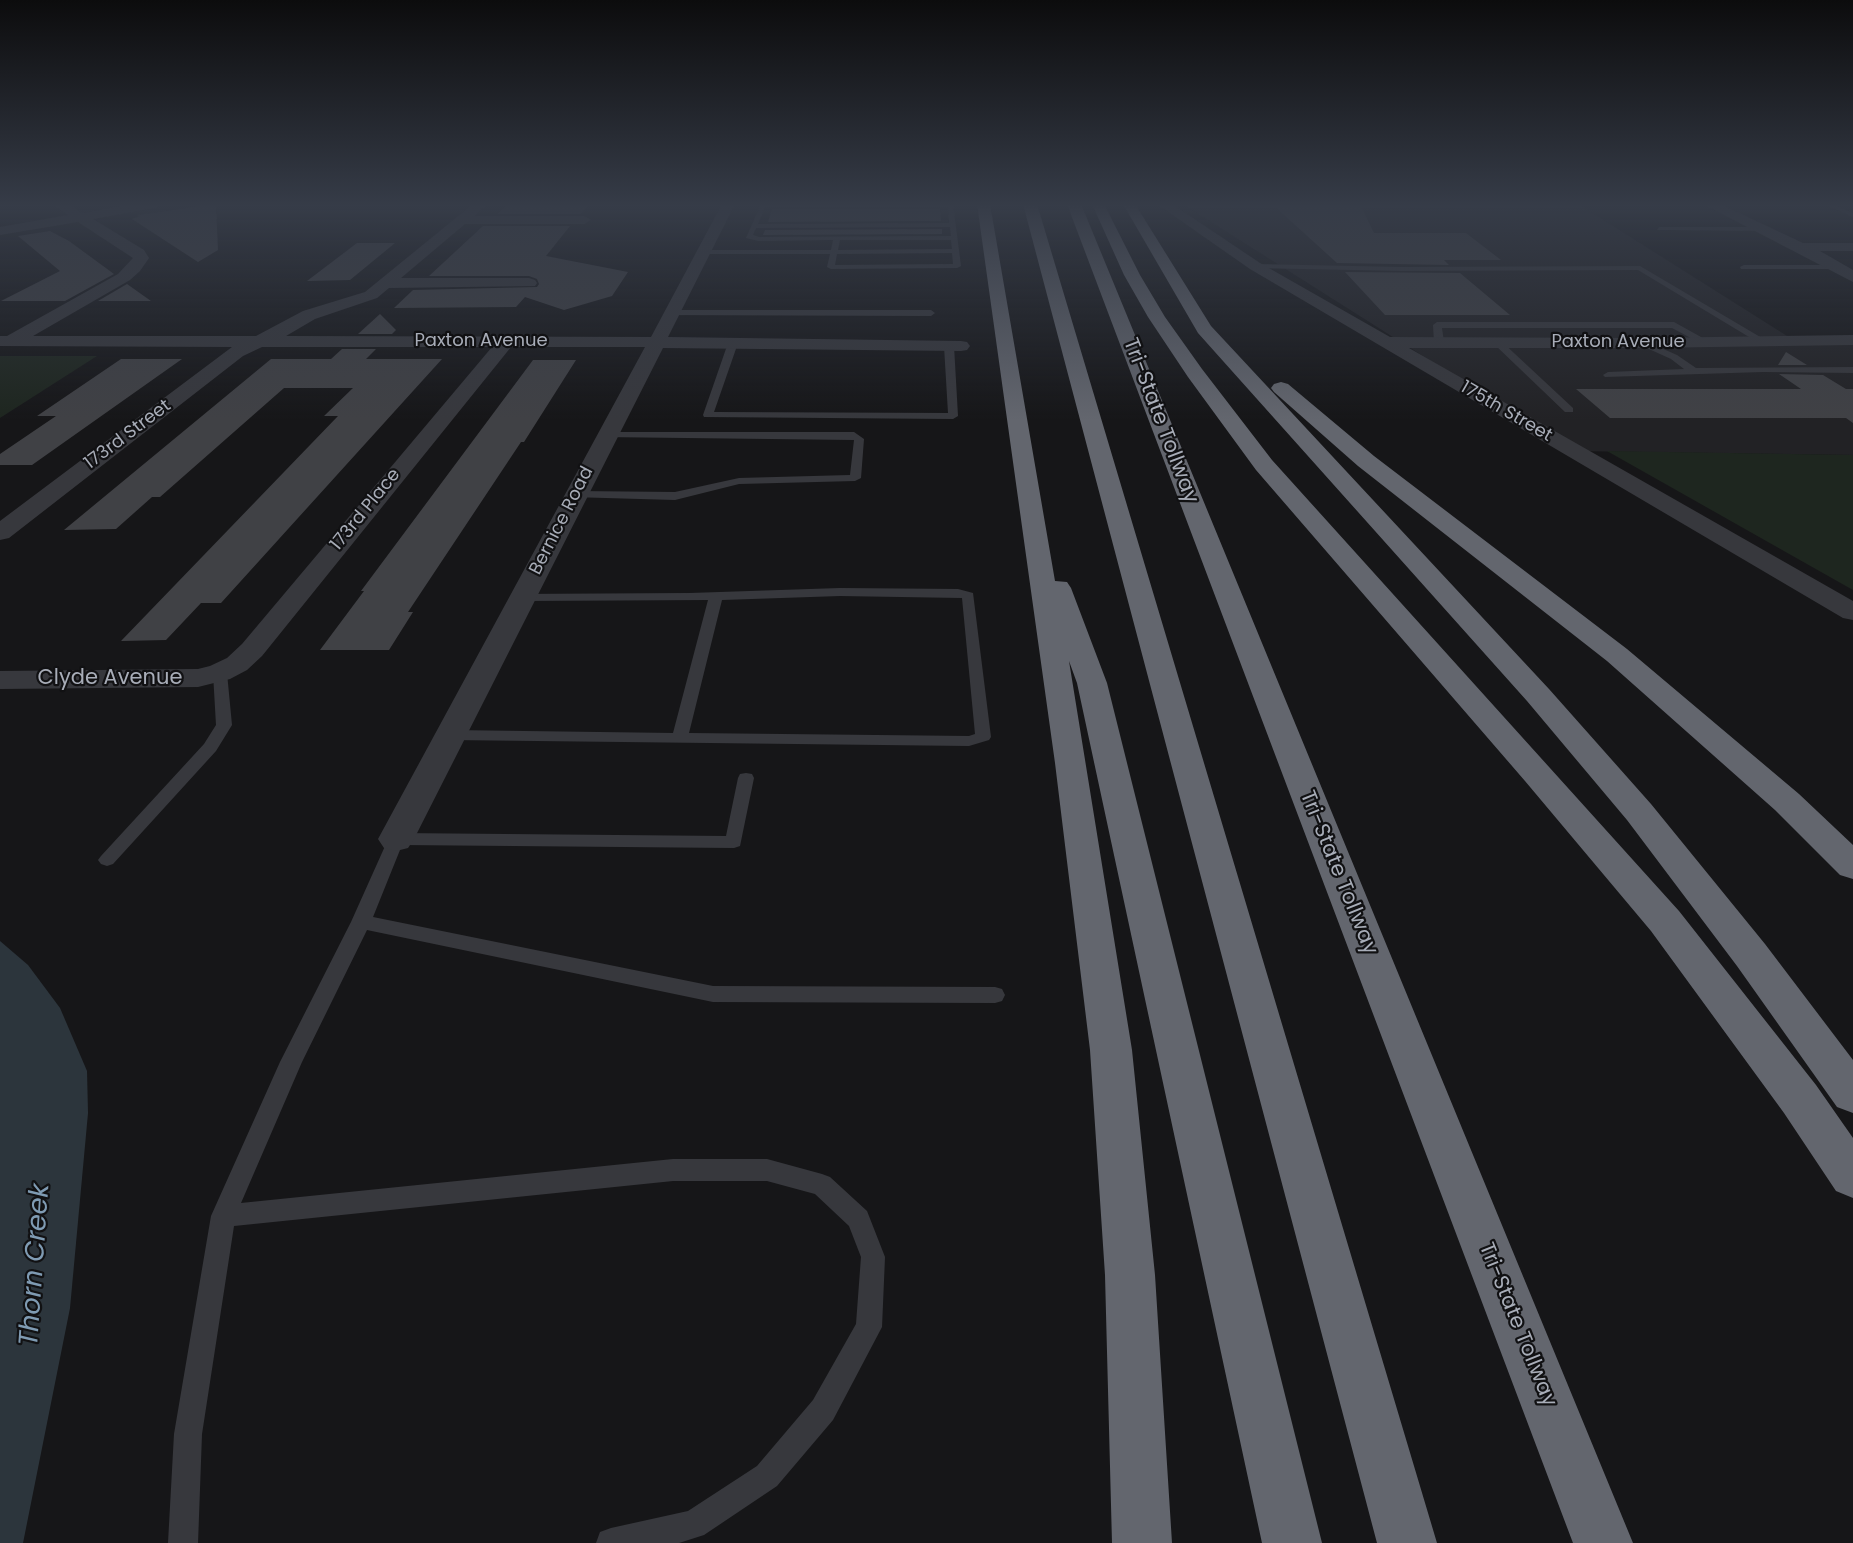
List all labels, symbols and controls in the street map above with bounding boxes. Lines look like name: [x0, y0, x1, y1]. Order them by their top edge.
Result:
street label: Paxton Avenue: [414, 330, 548, 352]
street label: Paxton Avenue: [1551, 331, 1685, 353]
street label: Tri-State Tollway: [1117, 335, 1203, 507]
street label: 175th Street: [1456, 377, 1556, 447]
street label: 173rd Street: [81, 396, 175, 474]
street label: Bernice Road: [525, 463, 599, 579]
street label: 173rd Place: [326, 465, 406, 555]
street label: Clyde Avenue: [38, 666, 182, 692]
street label: Tri-State Tollway: [1294, 787, 1382, 959]
water label: Thorn Creek: [14, 1183, 58, 1347]
street label: Tri-State Tollway: [1473, 1239, 1561, 1411]

